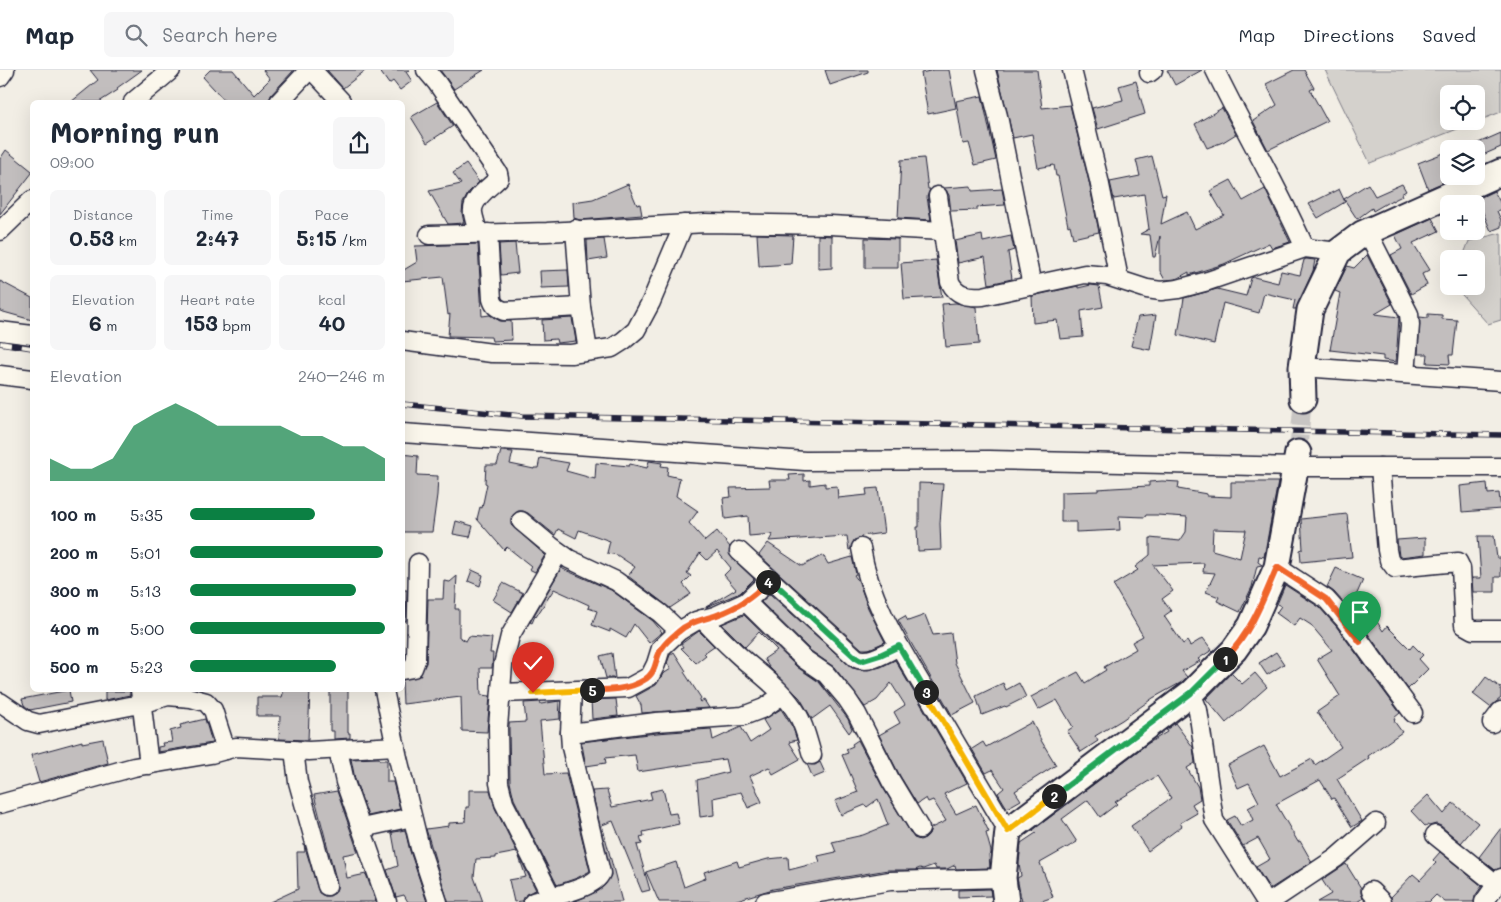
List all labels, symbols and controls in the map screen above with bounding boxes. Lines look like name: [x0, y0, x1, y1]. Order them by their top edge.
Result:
search box: [104, 12, 454, 57]
text: Map: [25, 19, 74, 50]
icon: search: [122, 21, 150, 49]
text: Search here: [162, 22, 278, 47]
text: Map: [1238, 23, 1275, 47]
text: Directions: [1303, 23, 1395, 47]
text: Saved: [1423, 23, 1476, 47]
map controls: [1440, 85, 1485, 295]
button: locate: [1440, 85, 1485, 130]
text: Morning run: [50, 114, 219, 150]
button: share: [333, 117, 385, 169]
button: layers: [1440, 140, 1485, 185]
text: 09:00: [50, 151, 94, 172]
button: +: [1440, 195, 1485, 240]
text: Distance: [73, 205, 133, 224]
text: Time: [202, 205, 233, 224]
text: Pace: [315, 205, 349, 224]
text: 0.53: [69, 224, 114, 251]
text: 2:47: [196, 224, 239, 251]
text: 5:15: [296, 224, 337, 251]
text: km: [114, 231, 137, 250]
text: /km: [337, 231, 367, 250]
button: −: [1440, 250, 1485, 295]
text: Elevation: [72, 290, 135, 309]
text: Heart rate: [180, 290, 255, 309]
text: kcal: [318, 290, 346, 309]
text: 6: [89, 309, 102, 336]
text: 153: [184, 309, 218, 336]
text: 40: [318, 309, 345, 336]
text: m: [102, 316, 117, 335]
text: bpm: [218, 316, 251, 335]
text: Elevation: [50, 365, 122, 386]
text: 240–246 m: [298, 365, 385, 386]
text: 100 m: [50, 504, 96, 525]
text: 5:35: [130, 504, 163, 525]
text: 200 m: [50, 542, 98, 563]
text: 5:01: [130, 542, 161, 563]
pin: 4: [756, 570, 780, 594]
text: 4: [764, 573, 773, 592]
text: 300 m: [50, 580, 99, 601]
text: 5:13: [130, 580, 161, 601]
pin: [1339, 591, 1381, 642]
icon: arrive: [1346, 598, 1374, 626]
text: 400 m: [50, 618, 99, 639]
text: 5:00: [130, 618, 164, 639]
pin: [512, 642, 554, 693]
pin: 1: [1212, 646, 1238, 672]
icon: check: [519, 649, 547, 677]
text: 1: [1222, 650, 1229, 669]
text: 500 m: [50, 656, 98, 677]
text: 5:23: [130, 656, 163, 677]
pin: 5: [580, 678, 604, 702]
pin: 3: [914, 680, 938, 704]
text: 5: [588, 681, 597, 700]
text: 3: [922, 683, 931, 702]
pin: 2: [1042, 784, 1066, 808]
text: 2: [1051, 787, 1058, 806]

